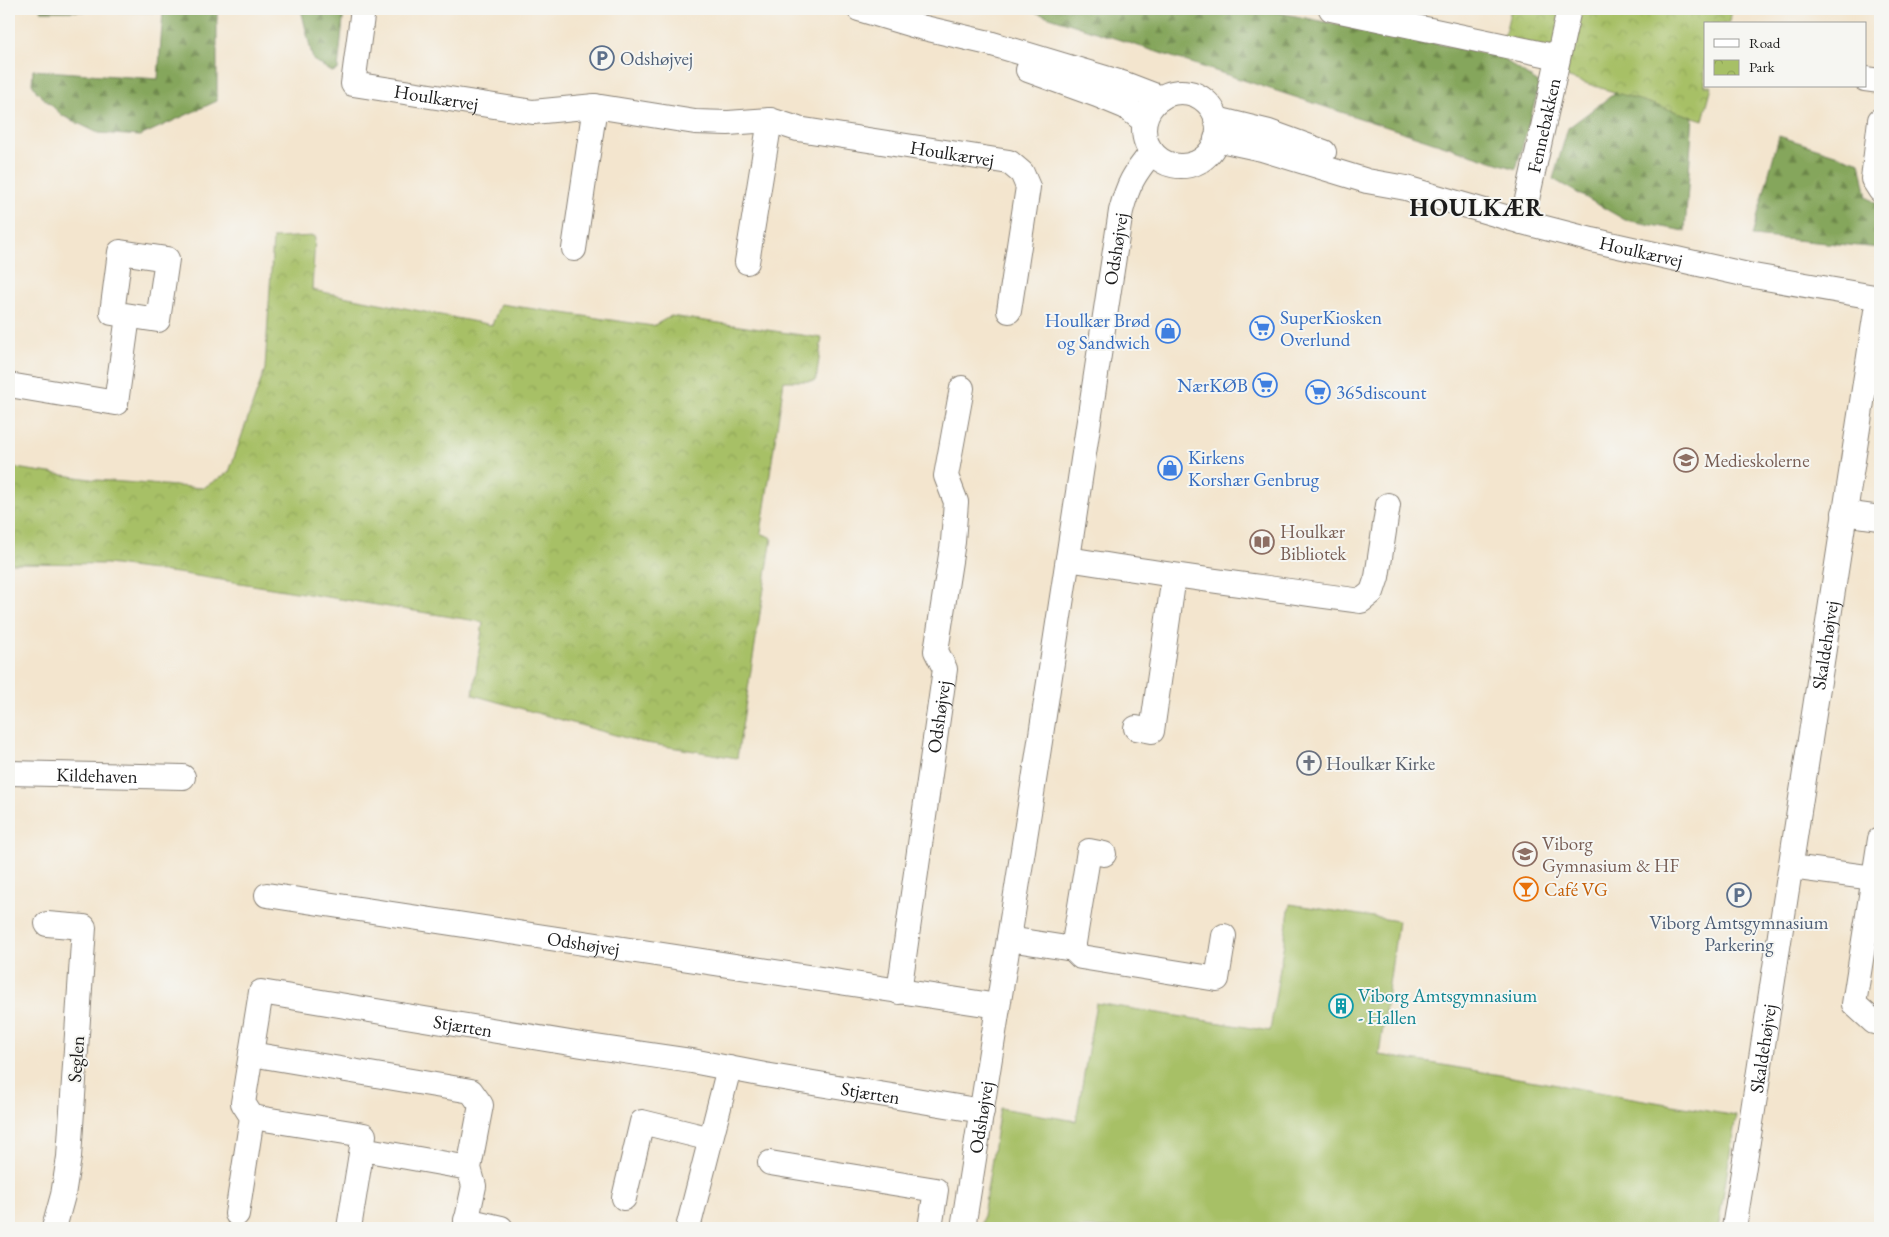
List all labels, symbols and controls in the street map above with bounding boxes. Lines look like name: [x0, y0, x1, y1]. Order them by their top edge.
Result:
legend: [1704, 22, 1866, 88]
text: Road: [1749, 33, 1781, 52]
parking icon: Odshøjvej: [589, 45, 615, 71]
place label: Odshøjvej: [620, 46, 693, 71]
text: Park: [1749, 57, 1776, 76]
street label: Fennebakken: [1521, 76, 1566, 175]
street label: Houlkærvej: [393, 78, 480, 116]
street label: Houlkærvej: [908, 134, 996, 172]
district label: HOULKÆR: [1410, 192, 1544, 223]
street label: Odshøjvej: [1097, 211, 1133, 287]
street label: Houlkærvej: [1597, 230, 1685, 273]
place label: SuperKiosken Overlund: [1280, 305, 1382, 352]
place label: Houlkær Brød og Sandwich: [1045, 308, 1150, 355]
supermarket icon: SuperKiosken Overlund: [1249, 315, 1275, 341]
shop icon: Houlkær Brød og Sandwich: [1155, 318, 1181, 344]
supermarket icon: NærKØB: [1252, 372, 1278, 398]
place label: NærKØB: [1177, 373, 1248, 398]
supermarket icon: 365discount: [1305, 379, 1331, 405]
place label: 365discount: [1336, 380, 1427, 405]
place label: Kirkens Korshær Genbrug: [1188, 445, 1320, 492]
school or university icon: Medieskolerne: [1673, 447, 1699, 473]
place label: Medieskolerne: [1704, 448, 1810, 473]
shop icon: Kirkens Korshær Genbrug: [1157, 455, 1183, 481]
place label: Houlkær Bibliotek: [1280, 519, 1347, 566]
library icon: Houlkær Bibliotek: [1249, 529, 1275, 555]
street label: Skaldehøjvej: [1805, 599, 1844, 691]
street label: Odshøjvej: [921, 679, 956, 755]
church icon: Houlkær Kirke: [1296, 750, 1322, 776]
place label: Houlkær Kirke: [1326, 751, 1435, 776]
street label: Kildehaven: [56, 762, 138, 788]
place label: Viborg Gymnasium & HF: [1542, 831, 1680, 878]
school or university icon: Viborg Gymnasium & HF: [1512, 841, 1538, 867]
bar icon: Café VG: [1513, 876, 1539, 902]
place label: Café VG: [1544, 877, 1608, 902]
parking icon: Viborg Amtsgymnasium Parkering: [1726, 882, 1752, 908]
place label: Viborg Amtsgymnasium Parkering: [1649, 910, 1829, 957]
street label: Odshøjvej: [545, 925, 621, 961]
place label: Viborg Amtsgymnasium - Hallen: [1358, 983, 1537, 1030]
building icon: Viborg Amtsgymnasium - Hallen: [1328, 993, 1354, 1019]
street label: Skaldehøjvej: [1743, 1002, 1782, 1095]
street label: Stjærten: [432, 1008, 494, 1043]
street label: Seglen: [62, 1035, 90, 1083]
street label: Stjærten: [839, 1075, 902, 1110]
street label: Odshøjvej: [962, 1079, 999, 1155]

